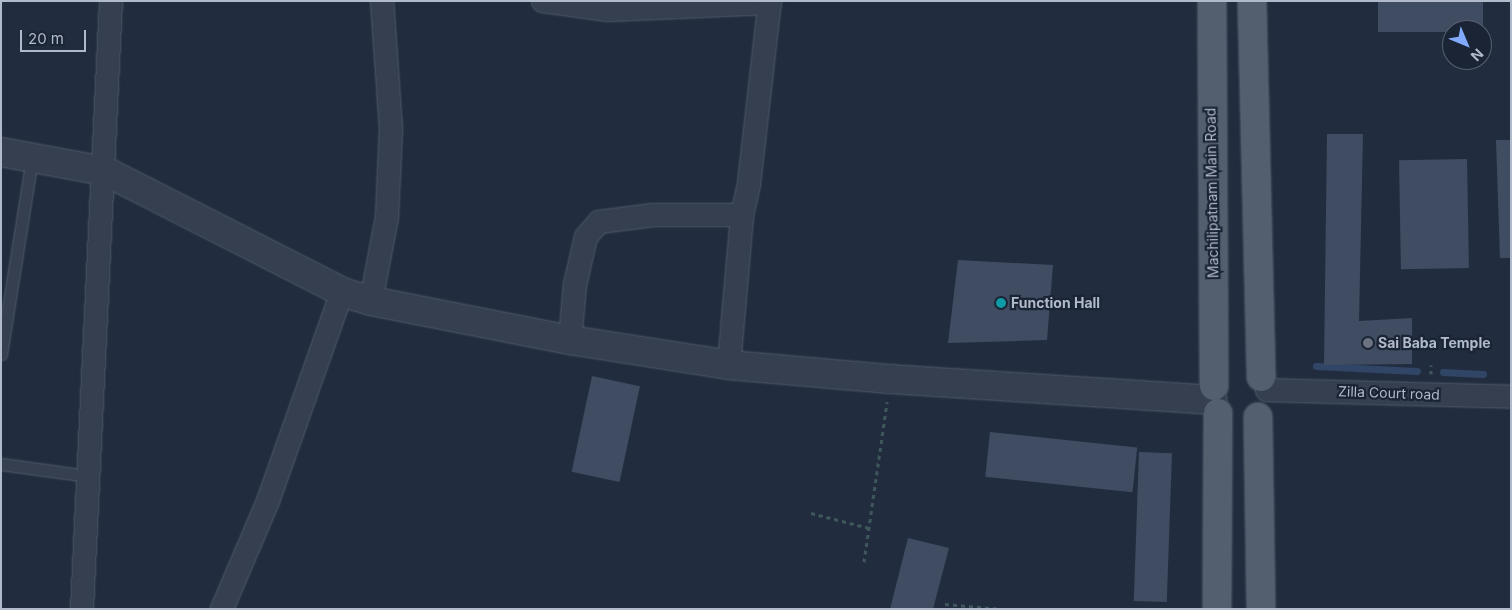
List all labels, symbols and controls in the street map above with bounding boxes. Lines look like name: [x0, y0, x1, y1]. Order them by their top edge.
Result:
scale bar: [22, 20, 89, 52]
north arrow: [1442, 20, 1492, 70]
text: 20 m: [28, 29, 64, 48]
text: N: [1467, 45, 1487, 65]
street label: Machilipatnam Main Road: [1202, 108, 1222, 278]
place label: Function Hall: [1011, 295, 1100, 311]
marker: Function Hall: [995, 297, 1007, 309]
place label: Sai Baba Temple: [1378, 335, 1491, 351]
marker: Sai Baba Temple: [1362, 337, 1374, 349]
street label: Zilla Court road: [1338, 383, 1440, 403]

